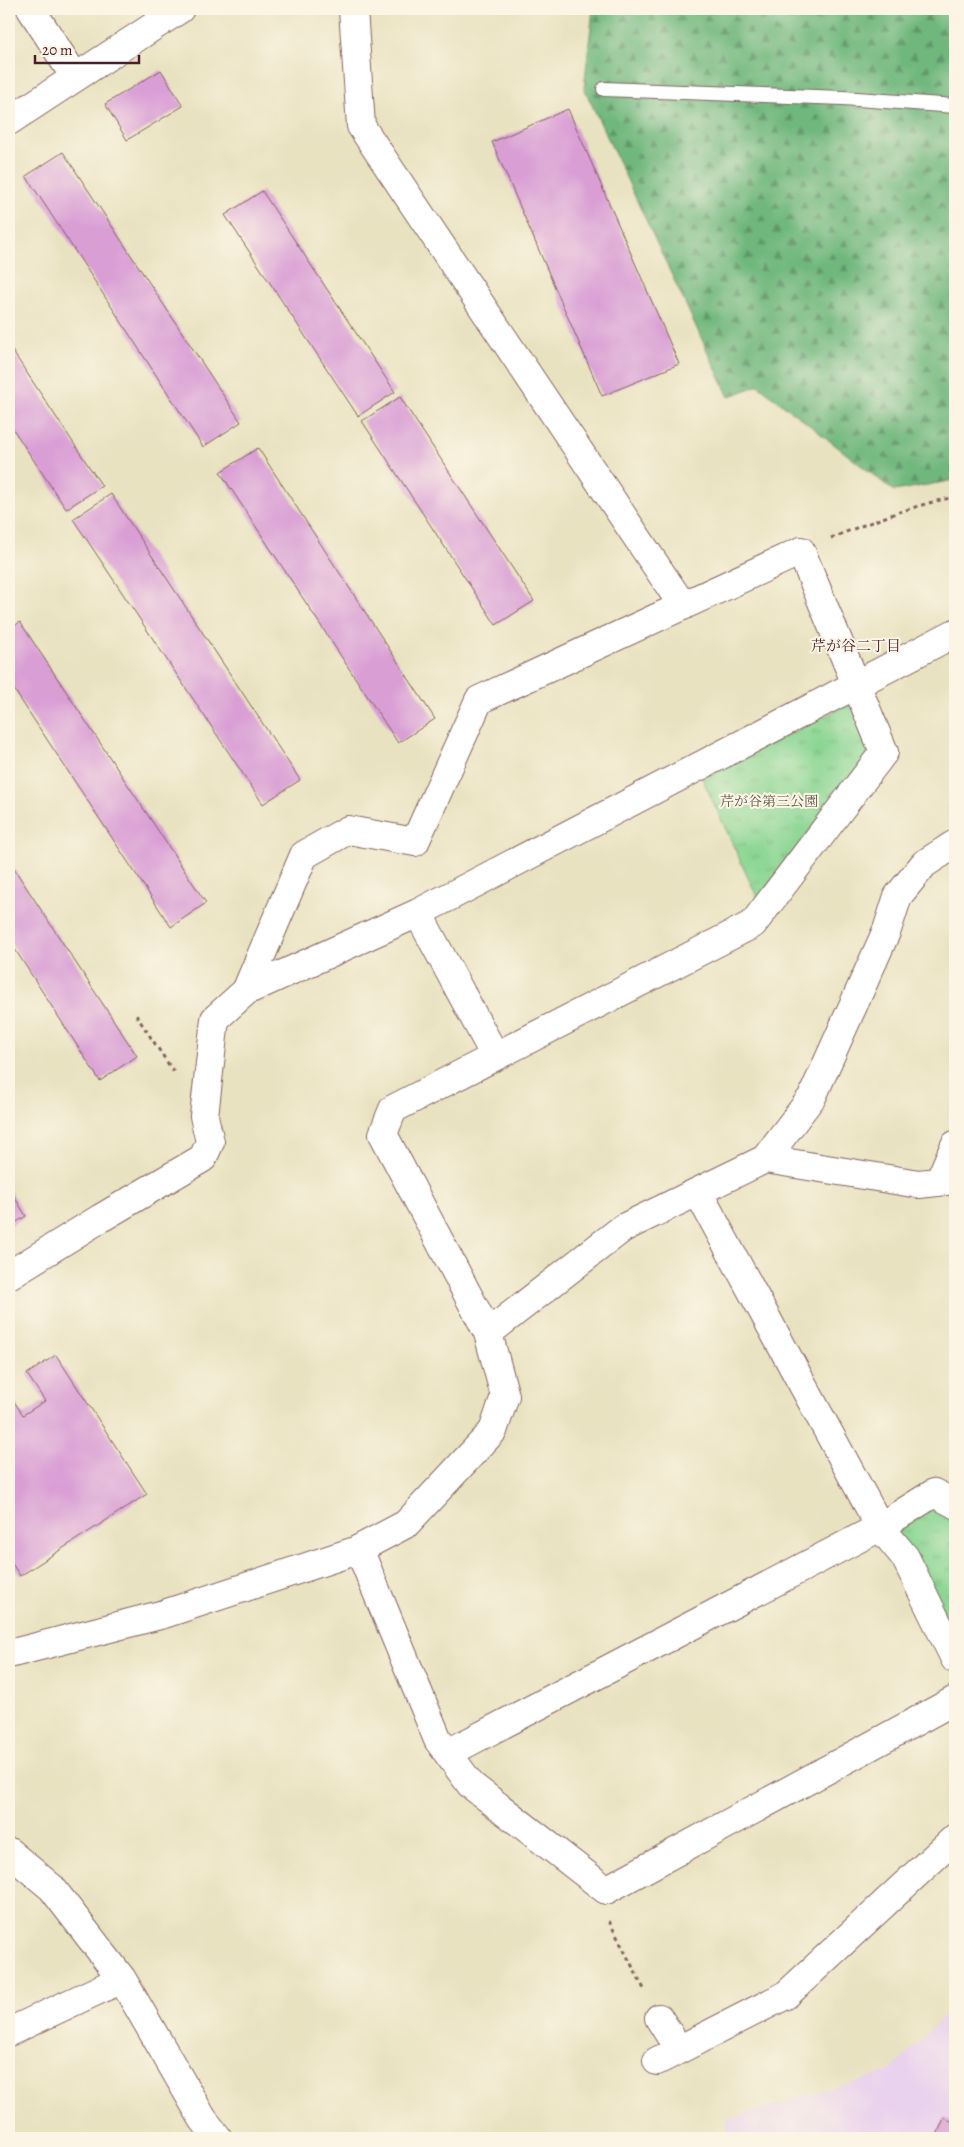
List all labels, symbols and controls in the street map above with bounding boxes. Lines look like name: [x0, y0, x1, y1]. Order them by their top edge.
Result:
scale bar: [35, 32, 139, 64]
text: 20 m: [42, 40, 73, 60]
district label: 芹が谷二丁目: [811, 636, 901, 656]
park label: 芹が谷第三公園: [720, 792, 818, 811]

